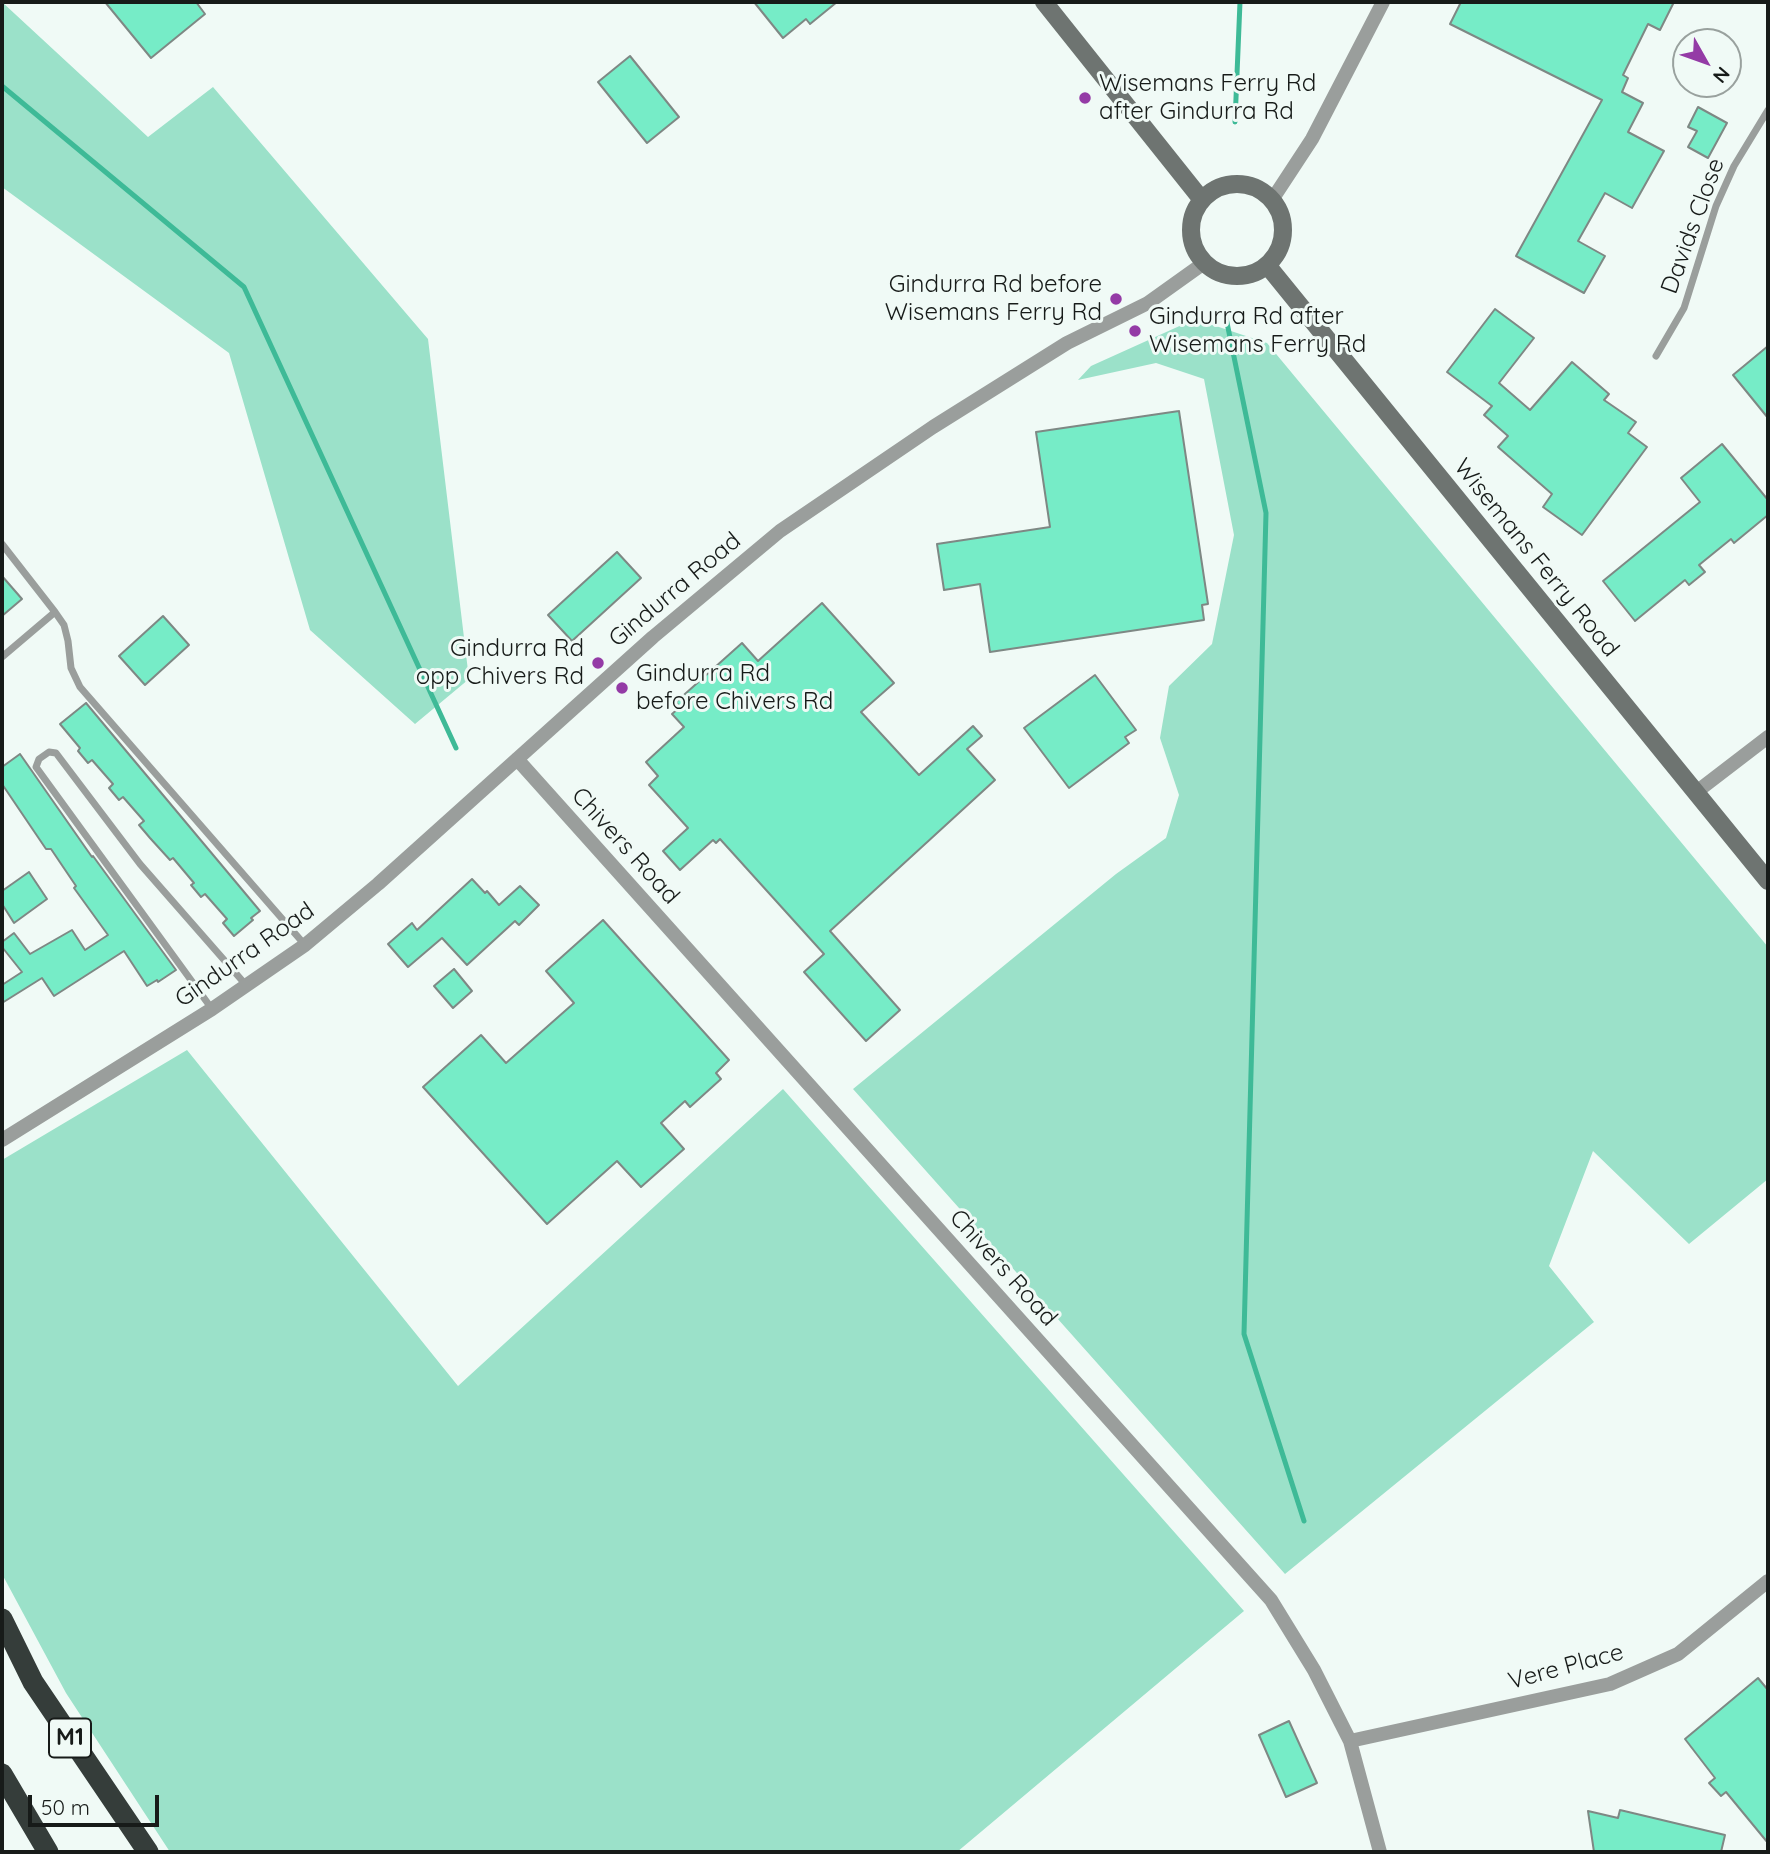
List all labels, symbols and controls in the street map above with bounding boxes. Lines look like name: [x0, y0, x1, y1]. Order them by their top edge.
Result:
north arrow: [1672, 28, 1742, 98]
text: N: [1708, 62, 1735, 88]
place label: Wisemans Ferry Rd after Gindurra Rd: [1099, 70, 1316, 126]
marker: Wisemans Ferry Rd after Gindurra Rd: [1077, 90, 1093, 106]
street label: Davids Close: [1655, 154, 1731, 298]
place label: Gindurra Rd before Wisemans Ferry Rd: [885, 271, 1102, 327]
marker: Gindurra Rd before Wisemans Ferry Rd: [1108, 291, 1124, 307]
place label: Gindurra Rd after Wisemans Ferry Rd: [1149, 303, 1366, 359]
marker: Gindurra Rd after Wisemans Ferry Rd: [1127, 323, 1143, 339]
street label: Wisemans Ferry Road: [1447, 453, 1625, 663]
street label: Gindurra Road: [603, 527, 747, 653]
place label: Gindurra Rd opp Chivers Rd: [416, 635, 584, 691]
marker: Gindurra Rd opp Chivers Rd: [590, 655, 606, 671]
place label: Gindurra Rd before Chivers Rd: [636, 660, 833, 716]
marker: Gindurra Rd before Chivers Rd: [614, 680, 630, 696]
street label: Chivers Road: [565, 782, 685, 910]
street label: Gindurra Road: [170, 896, 320, 1014]
street label: Chivers Road: [943, 1204, 1063, 1332]
street label: Vere Place: [1505, 1638, 1627, 1696]
road number: M1: [49, 1718, 91, 1758]
scale bar: [32, 1780, 163, 1824]
text: 50 m: [41, 1794, 90, 1820]

